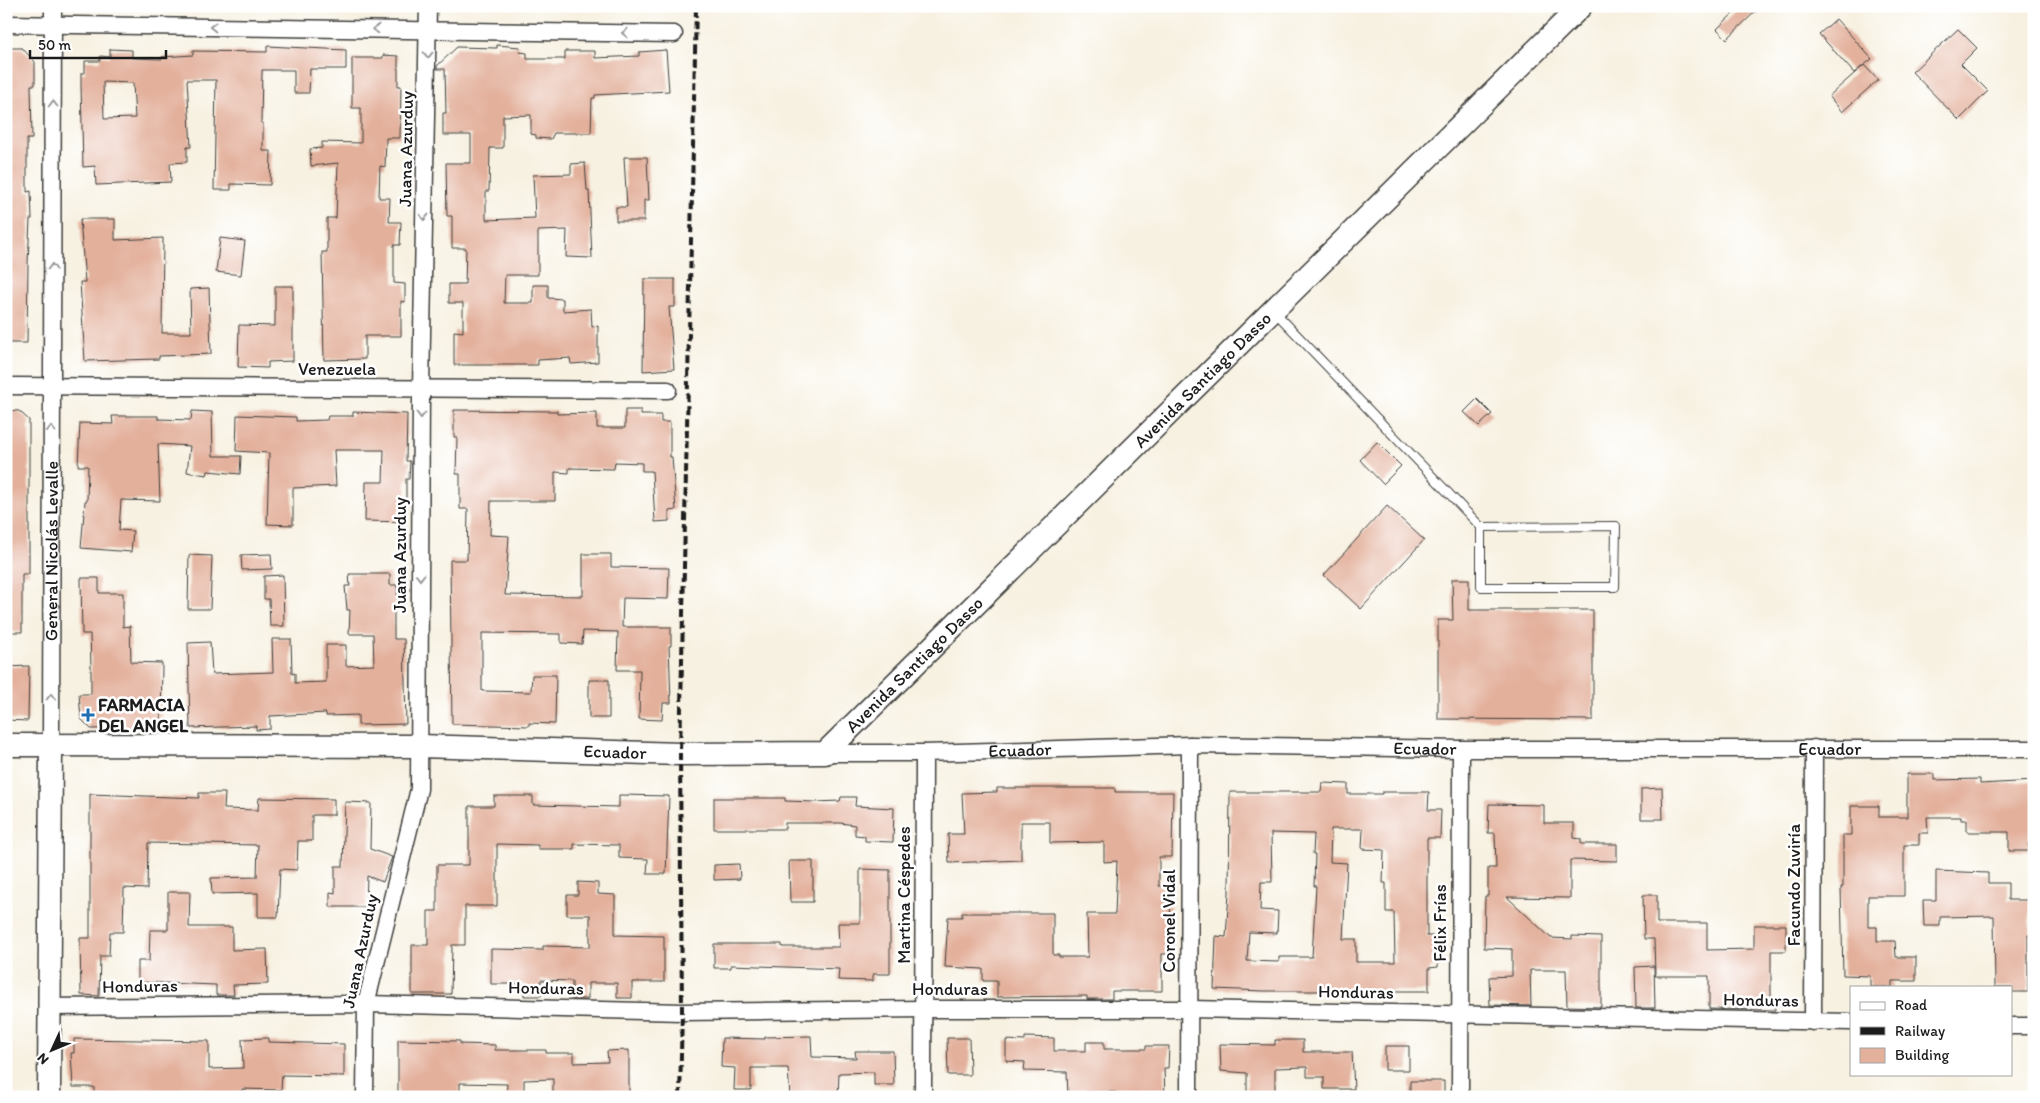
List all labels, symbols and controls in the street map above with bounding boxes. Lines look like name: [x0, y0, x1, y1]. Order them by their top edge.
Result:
one-way arrow: [209, 22, 216, 32]
one-way arrow: [371, 24, 379, 34]
scale bar: [30, 28, 166, 60]
one-way arrow: [621, 28, 629, 38]
text: 50 m: [38, 36, 71, 54]
one-way arrow: [422, 51, 433, 59]
street label: Juana Azurduy: [394, 90, 418, 207]
one-way arrow: [48, 100, 58, 108]
one-way arrow: [419, 214, 430, 222]
one-way arrow: [47, 263, 57, 270]
street label: Avenida Santiago Dasso: [1129, 307, 1276, 453]
street label: Venezuela: [298, 358, 376, 380]
one-way arrow: [416, 412, 426, 419]
one-way arrow: [46, 425, 56, 433]
street label: General Nicolás Levalle: [40, 461, 63, 641]
street label: Juana Azurduy: [389, 496, 411, 613]
one-way arrow: [415, 574, 425, 582]
street label: Avenida Santiago Dasso: [841, 592, 988, 737]
one-way arrow: [46, 693, 56, 700]
place label: FARMACIA DEL ANGEL: [98, 694, 189, 737]
marker: FARMACIA DEL ANGEL: [82, 709, 94, 721]
street label: Ecuador: [1393, 737, 1457, 760]
street label: Ecuador: [988, 738, 1053, 762]
street label: Ecuador: [1798, 738, 1862, 760]
street label: Ecuador: [583, 740, 648, 764]
street label: Facundo Zuviría: [1783, 823, 1805, 946]
street label: Martina Céspedes: [893, 826, 915, 964]
street label: Coronel Vidal: [1158, 869, 1180, 973]
street label: Félix Frías: [1429, 884, 1451, 962]
street label: Juana Azurduy: [337, 891, 383, 1010]
street label: Honduras: [102, 974, 178, 998]
street label: Honduras: [508, 976, 584, 1000]
street label: Honduras: [912, 978, 988, 1000]
street label: Honduras: [1318, 980, 1394, 1004]
legend: [1850, 986, 2012, 1076]
street label: Honduras: [1723, 988, 1799, 1012]
text: Road: [1895, 996, 1928, 1014]
text: Railway: [1895, 1022, 1945, 1040]
north arrow: [28, 1026, 78, 1076]
text: Building: [1895, 1046, 1949, 1064]
text: N: [34, 1049, 52, 1068]

